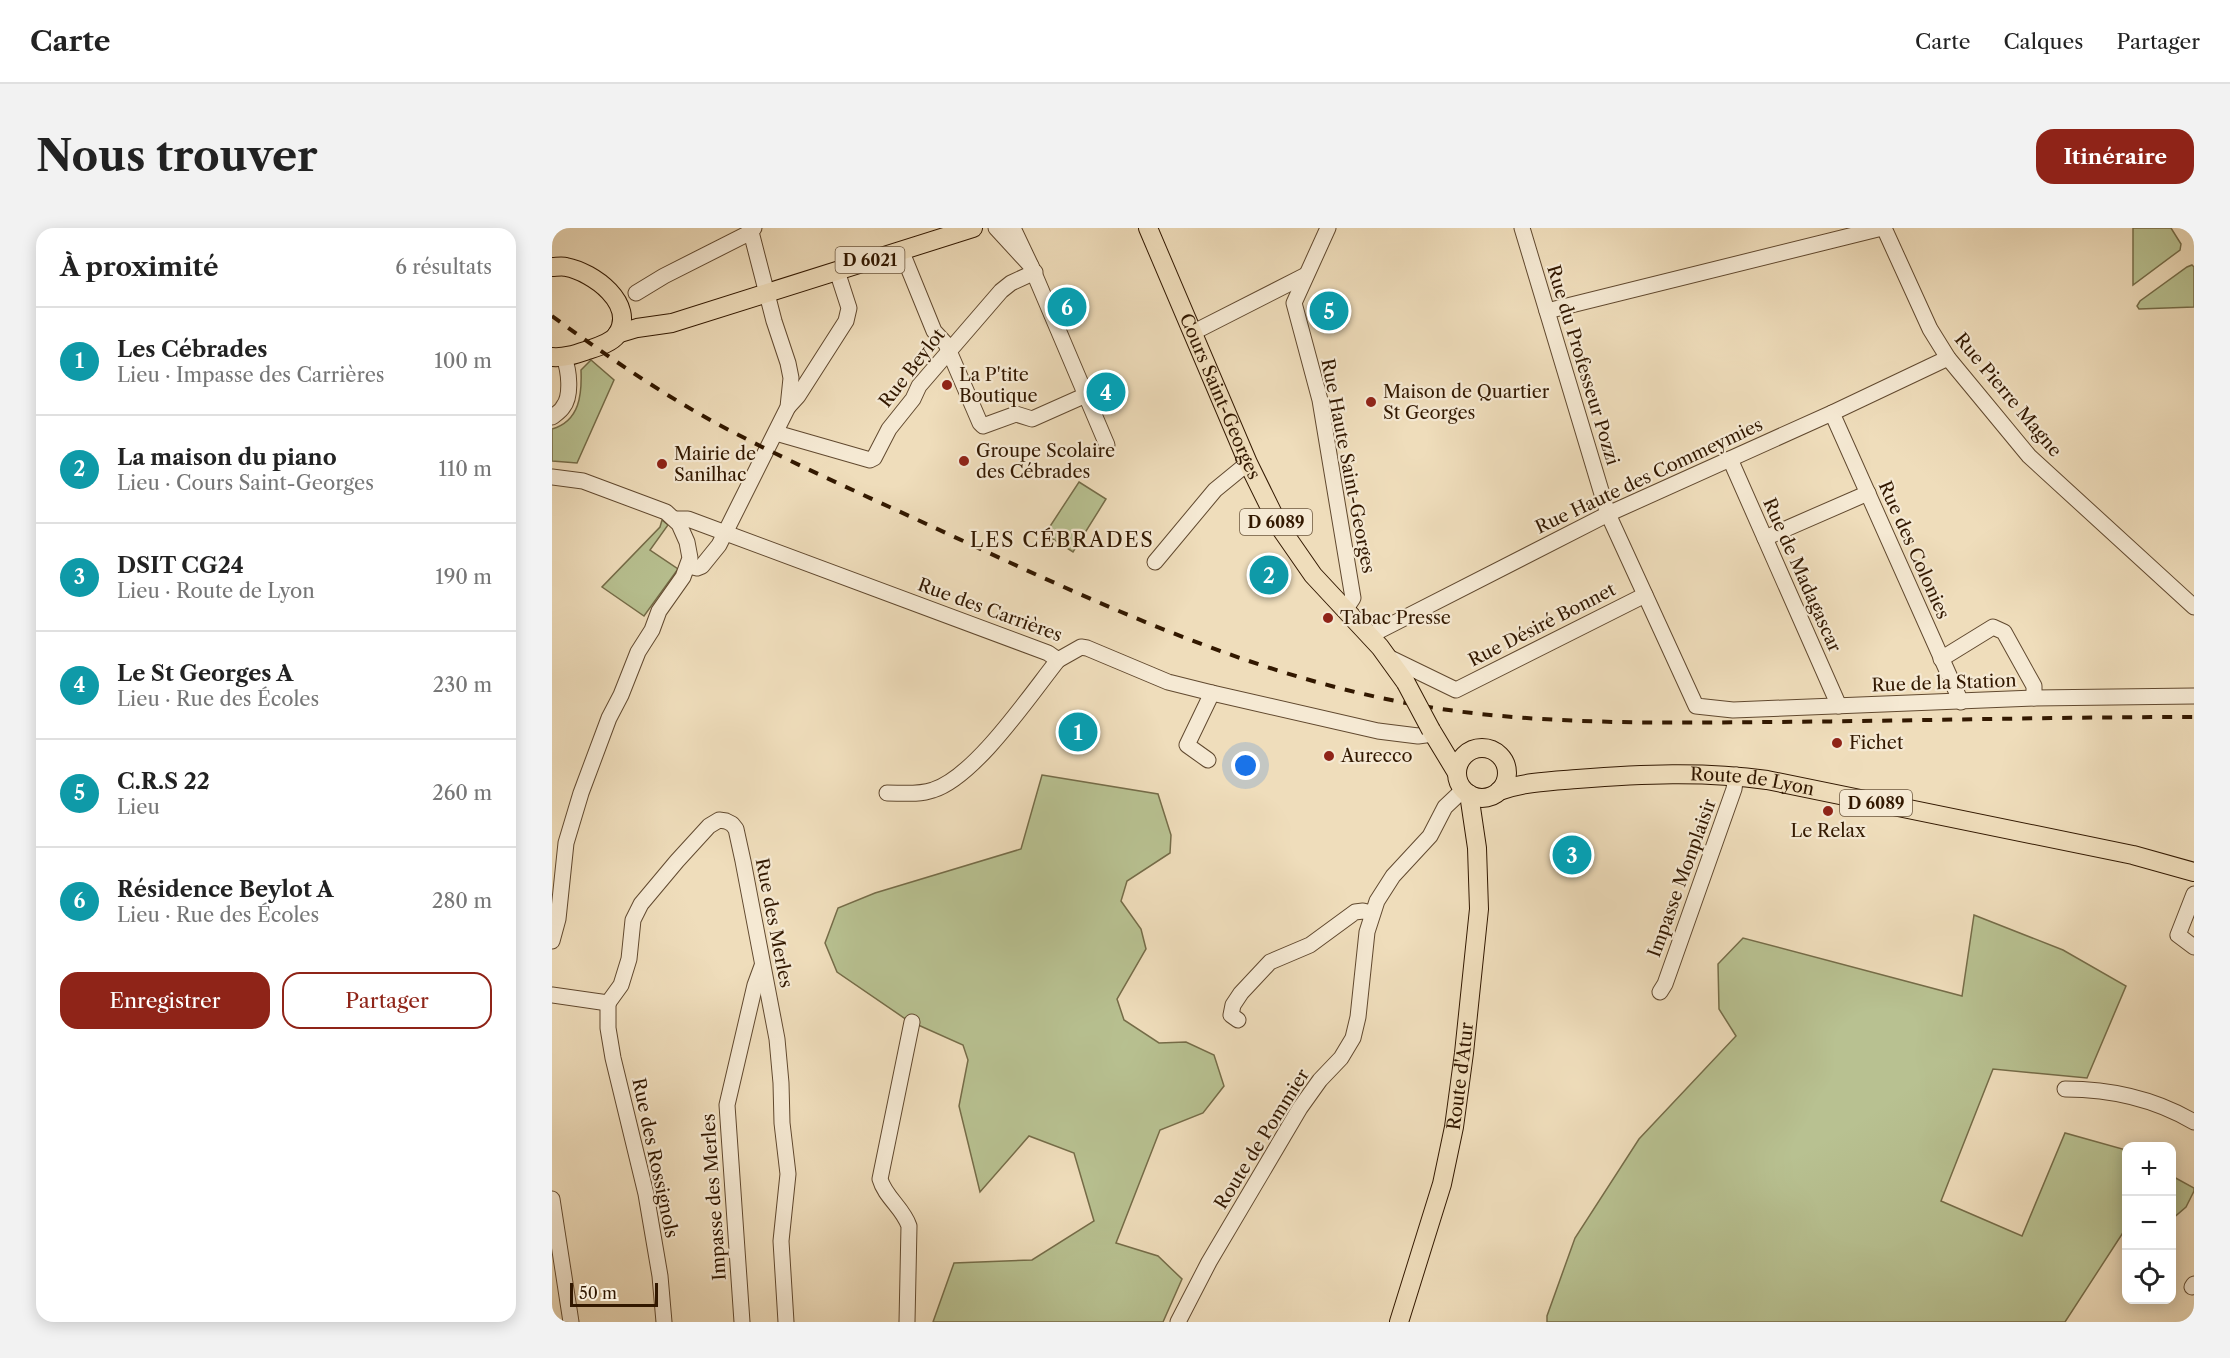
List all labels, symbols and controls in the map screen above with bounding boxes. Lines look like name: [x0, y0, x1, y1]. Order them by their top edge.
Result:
text: Carte: [30, 24, 110, 58]
text: Carte: [1915, 29, 1970, 54]
text: Calques: [2003, 29, 2083, 54]
text: Partager: [2116, 29, 2200, 54]
button: Itinéraire: [2036, 129, 2194, 184]
text: Nous trouver: [36, 130, 318, 182]
road number: D 6021: [836, 247, 904, 273]
text: À proximité: [60, 251, 219, 283]
text: 6 résultats: [395, 255, 492, 279]
street label: Rue du Professeur Pozzi: [1542, 262, 1624, 468]
pin: 6: [1048, 284, 1086, 329]
pin: 5: [1310, 288, 1348, 334]
street label: Cours Saint-Georges: [1175, 310, 1265, 483]
street label: Rue Beylot: [874, 324, 950, 412]
street label: Rue Pierre Magne: [1950, 329, 2066, 461]
text: Les Cébrades: [117, 336, 268, 363]
text: 1: [75, 349, 84, 373]
text: 100 m: [434, 349, 492, 373]
street label: Rue Haute Saint-Georges: [1316, 357, 1380, 575]
text: Lieu · Impasse des Carrières: [117, 363, 385, 387]
place label: La P'tite Boutique: [959, 364, 1038, 407]
pin: 4: [1086, 370, 1126, 414]
marker: La P'tite Boutique: [940, 378, 954, 392]
place label: Maison de Quartier St Georges: [1383, 381, 1550, 424]
marker: Maison de Quartier St Georges: [1364, 395, 1378, 409]
street label: Rue Haute des Commeymies: [1532, 414, 1766, 538]
place label: Groupe Scolaire des Cébrades: [976, 440, 1115, 483]
place label: Mairie de Sanilhac: [674, 443, 756, 486]
text: La maison du piano: [117, 444, 337, 471]
marker: Groupe Scolaire des Cébrades: [957, 454, 971, 468]
text: 2: [74, 457, 85, 481]
text: 110 m: [439, 457, 492, 481]
marker: Mairie de Sanilhac: [655, 457, 669, 471]
text: Lieu · Cours Saint-Georges: [117, 471, 374, 495]
street label: Rue des Colonies: [1874, 478, 1954, 622]
street label: Rue de Madagascar: [1758, 495, 1846, 656]
road number: D 6089: [1240, 509, 1312, 535]
district label: LES CÉBRADES: [970, 527, 1154, 552]
text: DSIT CG24: [117, 552, 244, 579]
pin: 2: [1250, 552, 1288, 598]
text: 3: [74, 565, 85, 589]
text: 190 m: [435, 565, 492, 589]
street label: Rue des Carrières: [915, 574, 1065, 646]
street label: Rue Désiré Bonnet: [1465, 578, 1620, 672]
text: Lieu · Route de Lyon: [117, 579, 315, 603]
place label: Tabac Presse: [1340, 607, 1451, 629]
marker: Tabac Presse: [1321, 611, 1335, 625]
text: Le St Georges A: [117, 660, 293, 687]
street label: Rue de la Station: [1871, 669, 2017, 697]
text: 4: [74, 673, 85, 697]
text: 230 m: [433, 673, 492, 697]
text: Lieu · Rue des Écoles: [117, 687, 319, 711]
pin: 1: [1058, 710, 1098, 754]
place label: Fichet: [1849, 732, 1904, 754]
marker: Fichet: [1830, 736, 1844, 750]
place label: Aurecco: [1340, 745, 1413, 767]
marker: Aurecco: [1322, 749, 1336, 763]
your location: [1231, 751, 1260, 780]
street label: Route de Lyon: [1690, 763, 1816, 800]
text: C.R.S 22: [117, 768, 210, 795]
text: 5: [74, 781, 85, 805]
text: 260 m: [432, 781, 492, 805]
road number: D 6089: [1840, 790, 1912, 816]
text: Lieu: [117, 795, 160, 819]
street label: Impasse Monplaisir: [1643, 795, 1721, 960]
marker: Le Relax: [1821, 804, 1835, 818]
place label: Le Relax: [1790, 820, 1866, 842]
pin: 3: [1552, 832, 1592, 878]
street label: Rue des Merles: [751, 856, 797, 990]
text: Résidence Beylot A: [117, 876, 333, 903]
text: 6: [74, 889, 85, 913]
text: 280 m: [432, 889, 492, 913]
text: Lieu · Rue des Écoles: [117, 903, 319, 927]
button: Enregistrer: [60, 972, 270, 1029]
button: Partager: [282, 972, 492, 1029]
street label: Route d'Atur: [1443, 1021, 1478, 1131]
street label: Route de Pommier: [1210, 1064, 1314, 1213]
street label: Rue des Rossignols: [627, 1076, 683, 1240]
street label: Impasse des Merles: [697, 1113, 731, 1281]
map controls: [2122, 1142, 2176, 1304]
button: +: [2122, 1142, 2176, 1196]
button: −: [2122, 1196, 2176, 1250]
button: locate: [2122, 1250, 2176, 1304]
scale bar: [570, 1280, 658, 1308]
text: 50 m: [579, 1283, 617, 1303]

